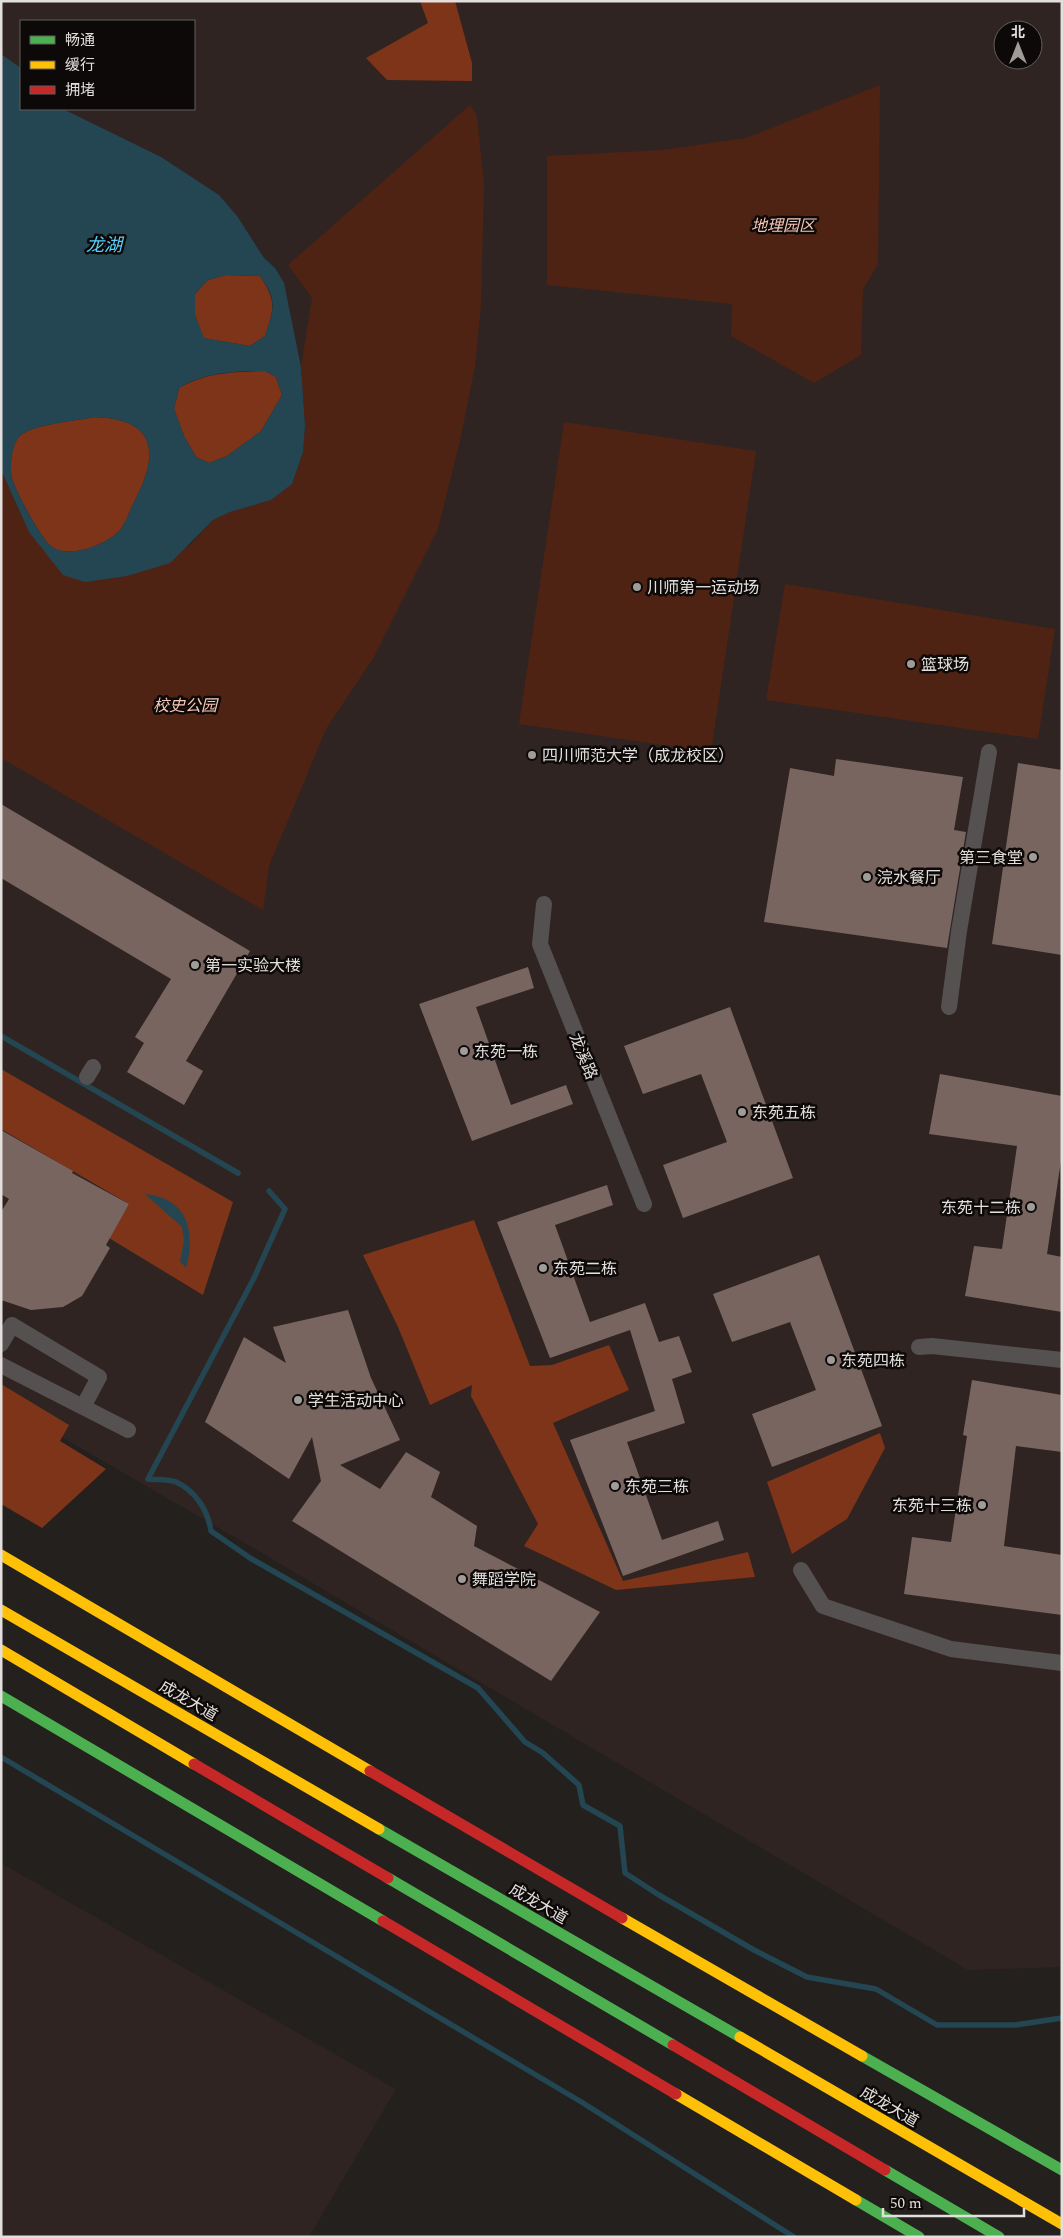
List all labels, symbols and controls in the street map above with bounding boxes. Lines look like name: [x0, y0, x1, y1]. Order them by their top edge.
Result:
legend: [20, 20, 195, 110]
north arrow: [993, 20, 1043, 70]
text: 北: [1011, 22, 1025, 43]
text: 畅通: [65, 29, 95, 52]
text: 缓行: [65, 54, 95, 77]
text: 拥堵: [65, 79, 95, 102]
park label: 地理园区: [751, 214, 817, 238]
water label: 龙湖: [86, 232, 125, 259]
place label: 川师第一运动场: [647, 576, 759, 600]
marker: 川师第一运动场: [631, 581, 643, 593]
place label: 篮球场: [921, 653, 969, 677]
marker: 篮球场: [905, 658, 917, 670]
park label: 校史公园: [153, 694, 219, 718]
place label: 四川师范大学（成龙校区）: [542, 744, 734, 768]
marker: 四川师范大学（成龙校区）: [526, 749, 538, 761]
place label: 第三食堂: [959, 846, 1023, 870]
marker: 第三食堂: [1027, 851, 1039, 863]
place label: 浣水餐厅: [877, 866, 941, 890]
marker: 浣水餐厅: [861, 871, 873, 883]
place label: 第一实验大楼: [205, 954, 301, 978]
marker: 第一实验大楼: [189, 959, 201, 971]
street label: 龙溪路: [563, 1030, 603, 1083]
place label: 东苑一栋: [474, 1040, 538, 1064]
marker: 东苑一栋: [458, 1045, 470, 1057]
place label: 东苑五栋: [752, 1101, 816, 1125]
marker: 东苑五栋: [736, 1106, 748, 1118]
place label: 东苑十二栋: [941, 1196, 1021, 1220]
marker: 东苑十二栋: [1025, 1201, 1037, 1213]
place label: 东苑二栋: [553, 1257, 617, 1281]
marker: 东苑二栋: [537, 1262, 549, 1274]
place label: 东苑四栋: [841, 1349, 905, 1373]
marker: 东苑四栋: [825, 1354, 837, 1366]
place label: 学生活动中心: [308, 1389, 404, 1413]
marker: 学生活动中心: [292, 1394, 304, 1406]
place label: 东苑三栋: [625, 1475, 689, 1499]
marker: 东苑三栋: [609, 1480, 621, 1492]
place label: 东苑十三栋: [892, 1494, 972, 1518]
marker: 东苑十三栋: [976, 1499, 988, 1511]
place label: 舞蹈学院: [472, 1568, 536, 1592]
marker: 舞蹈学院: [456, 1573, 468, 1585]
street label: 成龙大道: [155, 1674, 222, 1727]
street label: 成龙大道: [505, 1877, 572, 1930]
street label: 成龙大道: [856, 2080, 923, 2133]
scale bar: [883, 2186, 1024, 2218]
text: 50 m: [890, 2192, 922, 2215]

